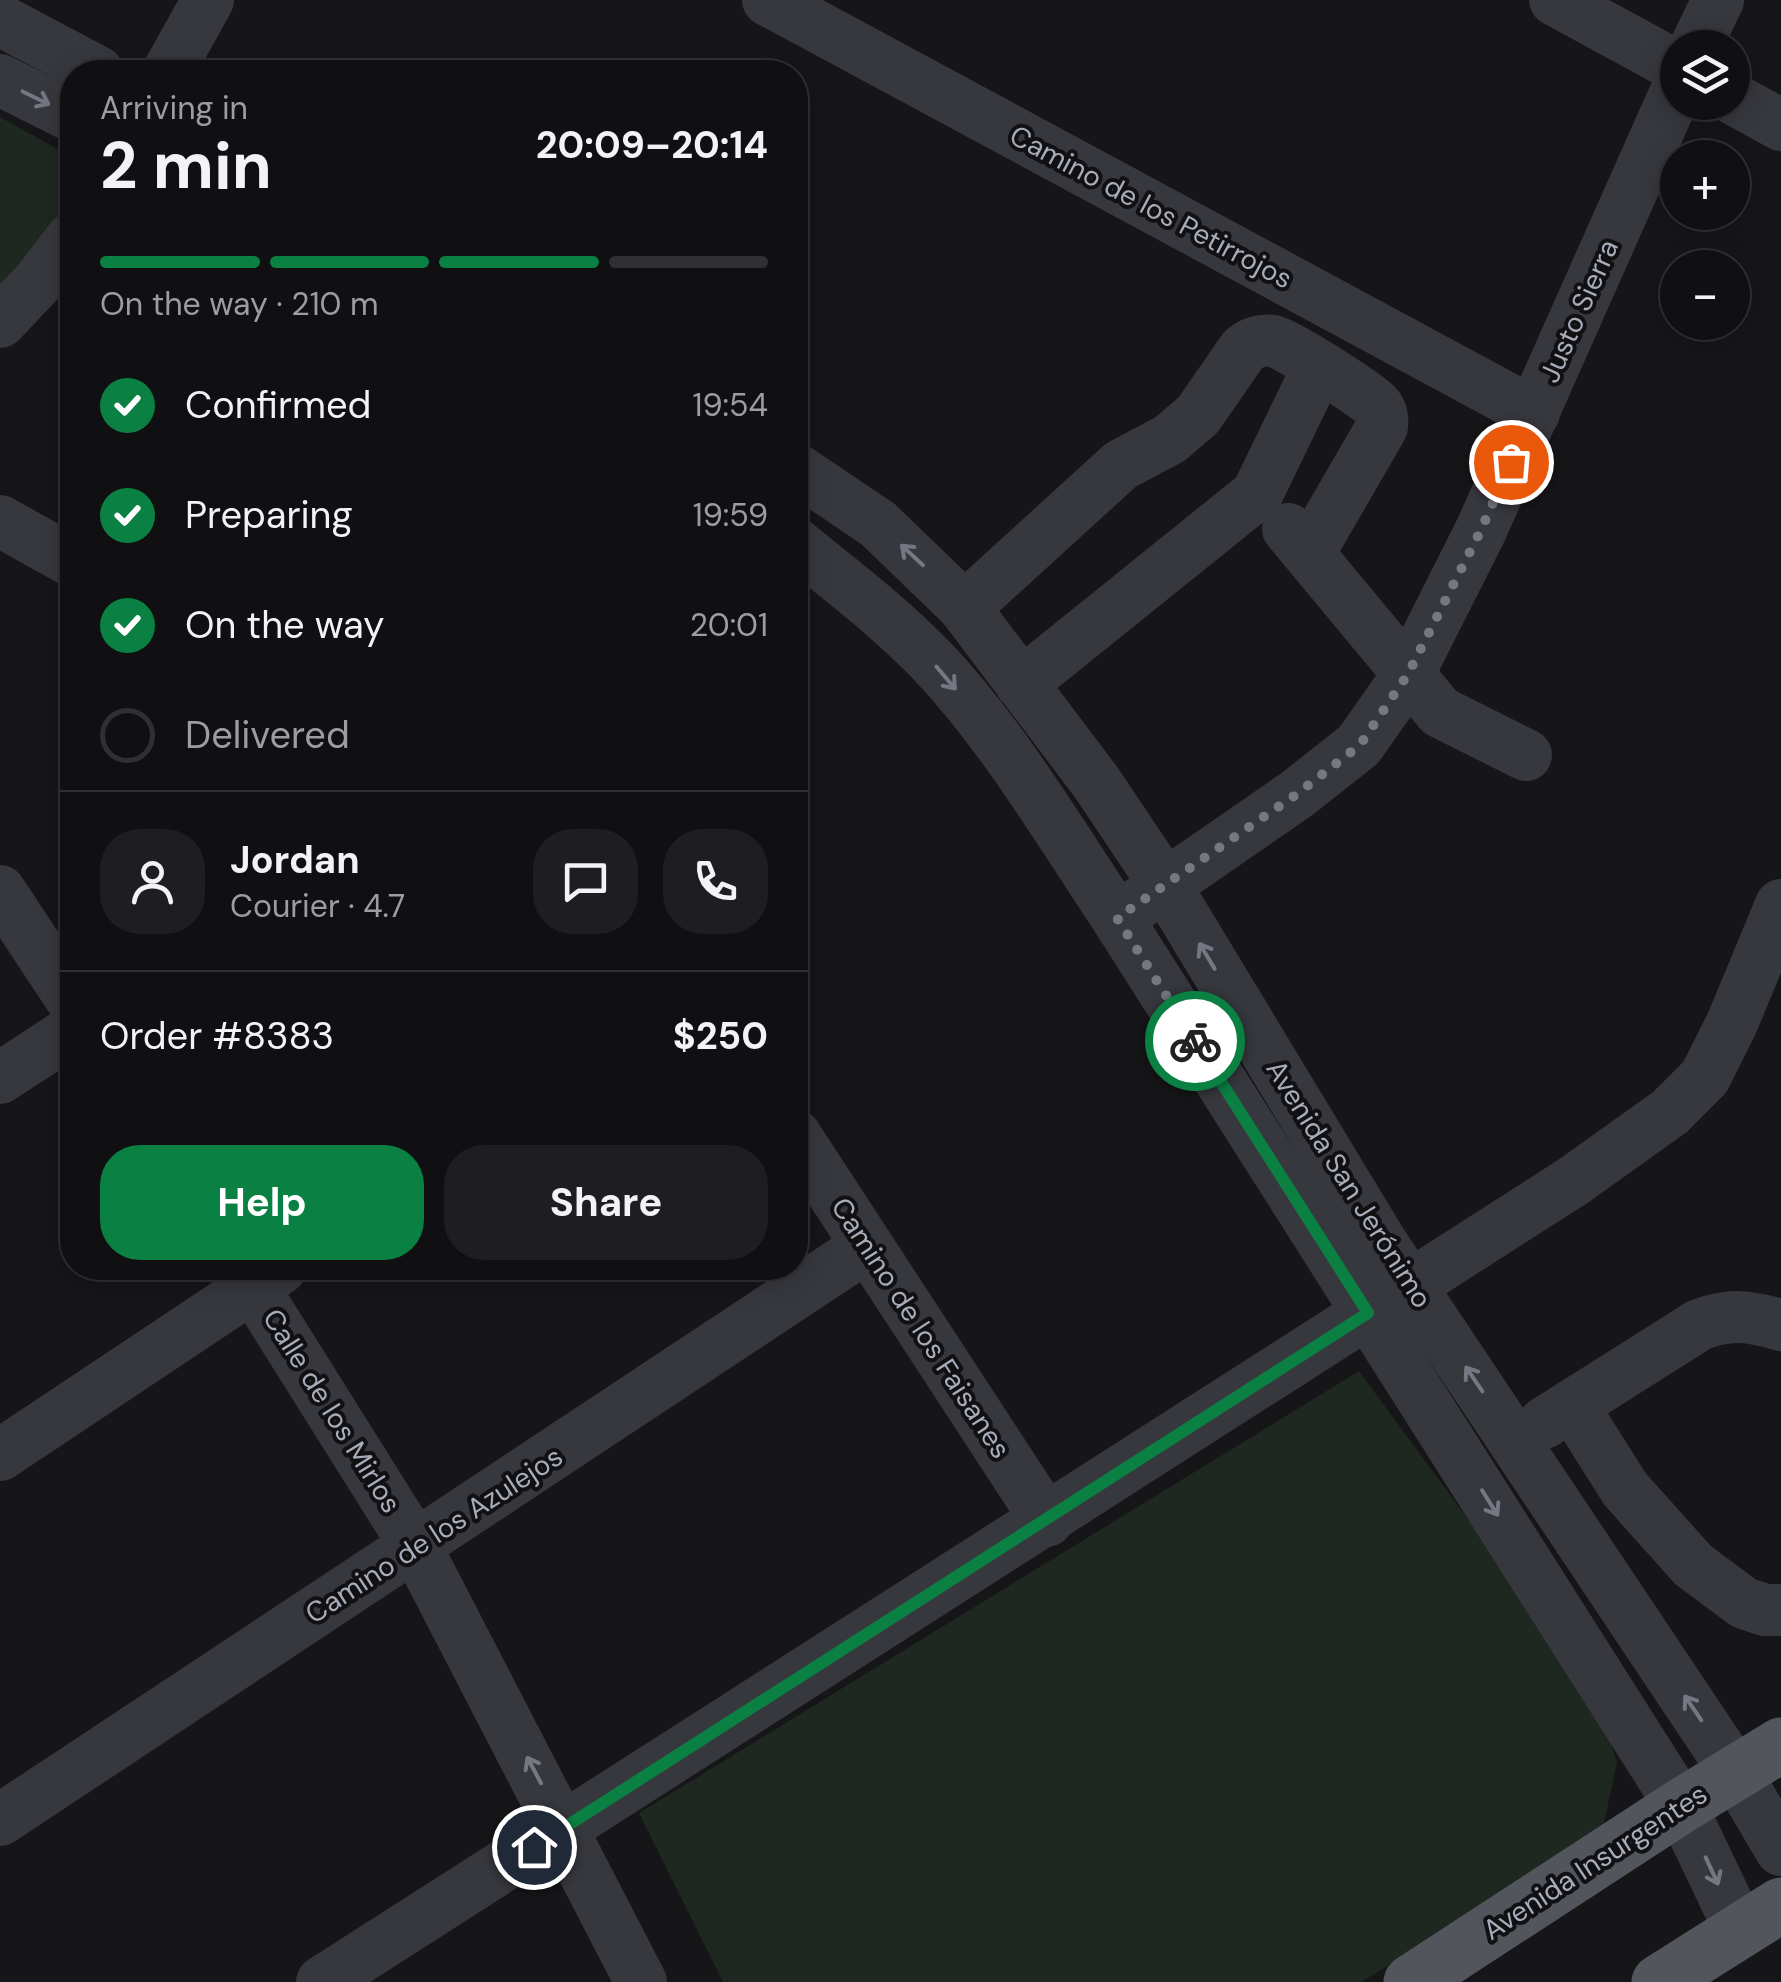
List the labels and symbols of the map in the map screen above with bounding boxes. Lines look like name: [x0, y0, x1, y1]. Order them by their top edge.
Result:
one-way arrow: [21, 89, 51, 108]
street label: Camino de los Petirrojos: [1003, 117, 1299, 297]
street label: Justo Sierra: [1531, 234, 1627, 388]
pin: [1469, 420, 1554, 505]
one-way arrow: [900, 543, 924, 567]
one-way arrow: [934, 664, 956, 690]
one-way arrow: [1197, 942, 1218, 971]
courier: [1145, 991, 1245, 1091]
street label: Avenida San Jerónimo: [1258, 1053, 1440, 1315]
street label: Camino de los Faisanes: [823, 1191, 1019, 1465]
street label: Calle de los Mirlos: [254, 1302, 410, 1520]
one-way arrow: [1463, 1366, 1484, 1394]
street label: Camino de los Azulejos: [298, 1438, 570, 1632]
one-way arrow: [1480, 1489, 1501, 1517]
one-way arrow: [1682, 1694, 1703, 1722]
one-way arrow: [523, 1756, 543, 1786]
street label: Avenida Insurgentes: [1476, 1776, 1714, 1948]
pin: [492, 1805, 577, 1890]
one-way arrow: [1704, 1855, 1723, 1885]

